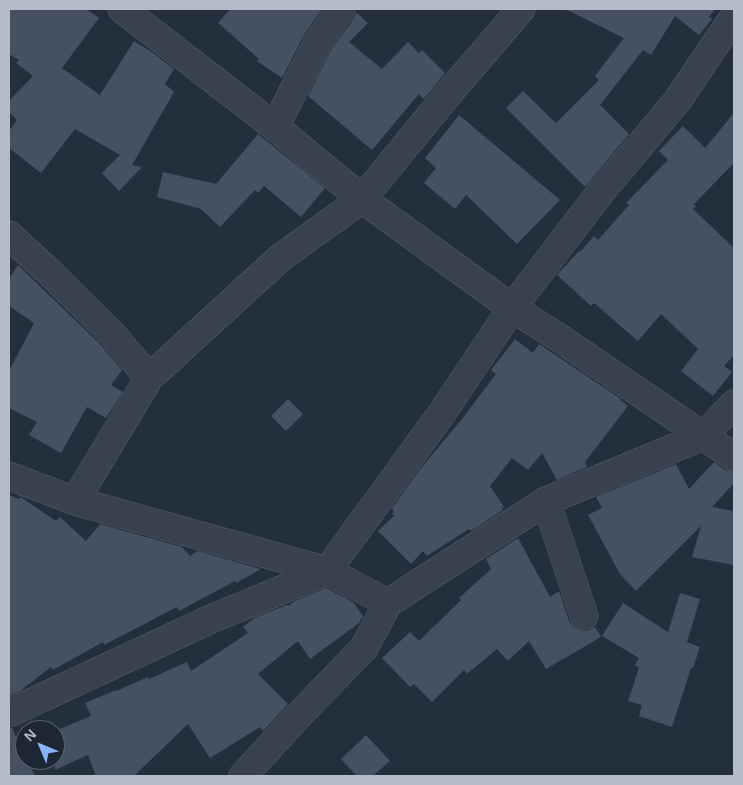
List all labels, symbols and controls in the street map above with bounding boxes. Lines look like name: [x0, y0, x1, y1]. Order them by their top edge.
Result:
north arrow: [15, 720, 65, 770]
text: N: [21, 726, 39, 744]

